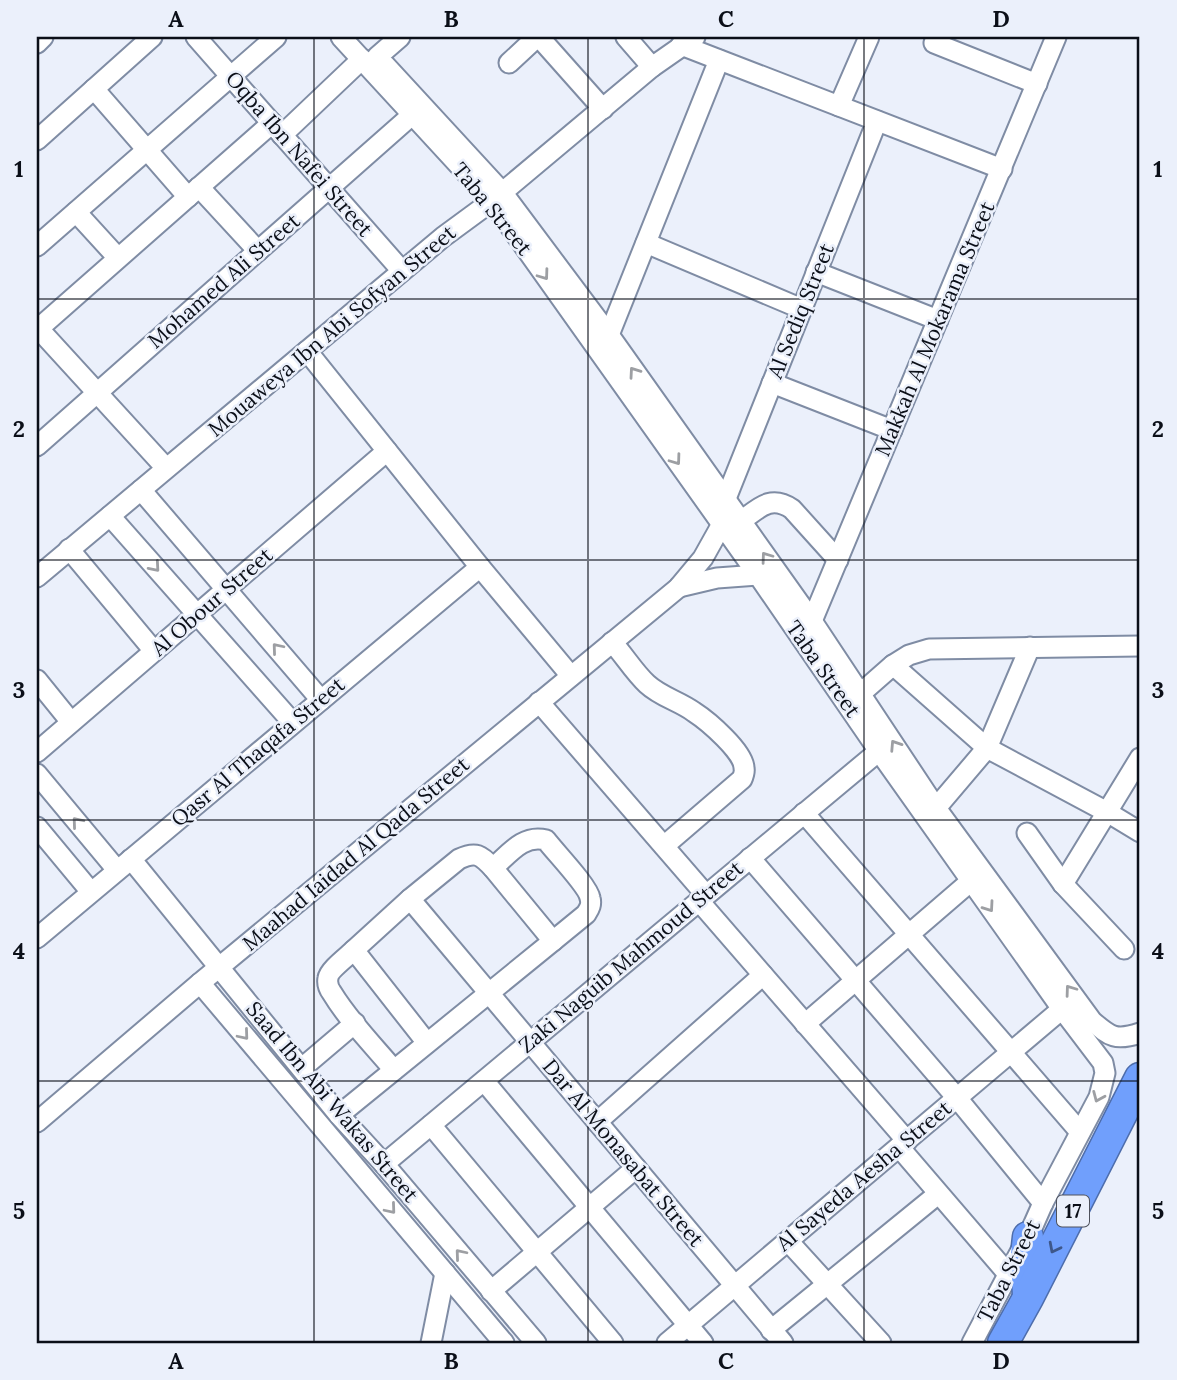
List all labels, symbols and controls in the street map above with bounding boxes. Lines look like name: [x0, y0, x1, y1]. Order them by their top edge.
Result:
text: A: [168, 4, 184, 33]
text: B: [443, 4, 459, 33]
text: C: [718, 4, 734, 33]
text: D: [992, 4, 1010, 33]
street label: Oqba Ibn Nafei Street: [220, 65, 379, 243]
text: 1: [14, 154, 24, 183]
text: 1: [1153, 154, 1163, 183]
street label: Taba Street: [447, 157, 539, 261]
street label: Makkah Al Mokarama Street: [869, 197, 1001, 460]
street label: Mohamed Ali Street: [142, 207, 306, 354]
street label: Mouaweya Ibn Abi Sofyan Street: [202, 218, 462, 442]
street label: Al Sediq Street: [761, 239, 840, 383]
one-way arrow: [536, 267, 548, 280]
one-way arrow: [630, 367, 642, 380]
text: 2: [13, 414, 25, 443]
text: 2: [1152, 414, 1164, 443]
one-way arrow: [668, 452, 680, 465]
street label: Al Obour Street: [145, 541, 279, 662]
one-way arrow: [762, 553, 774, 565]
one-way arrow: [147, 559, 159, 572]
street label: Taba Street: [780, 615, 867, 723]
one-way arrow: [273, 643, 285, 656]
street label: Qasr Al Thaqafa Street: [165, 670, 351, 832]
text: 3: [13, 675, 25, 704]
text: 3: [1152, 675, 1164, 704]
one-way arrow: [890, 740, 903, 753]
street label: Maahad Iaidad Al Qada Street: [237, 750, 475, 956]
one-way arrow: [73, 817, 85, 830]
street label: Zaki Naguib Mahmoud Street: [513, 854, 749, 1058]
one-way arrow: [981, 899, 994, 912]
text: 4: [13, 936, 25, 965]
text: 4: [1152, 936, 1164, 965]
one-way arrow: [1065, 985, 1078, 998]
street label: Saad Ibn Abi Wakas Street: [240, 996, 425, 1208]
one-way arrow: [236, 1027, 248, 1040]
street label: Dar Al Monasabat Street: [537, 1053, 710, 1253]
one-way arrow: [1092, 1090, 1106, 1102]
street label: Al Sayeda Aesha Street: [770, 1094, 958, 1258]
text: 5: [13, 1196, 25, 1225]
road number: 17: [1057, 1196, 1089, 1226]
text: 5: [1152, 1196, 1164, 1225]
one-way arrow: [383, 1200, 395, 1213]
street label: Taba Street: [971, 1214, 1046, 1327]
one-way arrow: [1048, 1241, 1062, 1253]
one-way arrow: [456, 1249, 468, 1262]
text: A: [168, 1346, 184, 1375]
text: B: [443, 1346, 459, 1375]
text: C: [718, 1346, 734, 1375]
text: D: [992, 1346, 1010, 1375]

